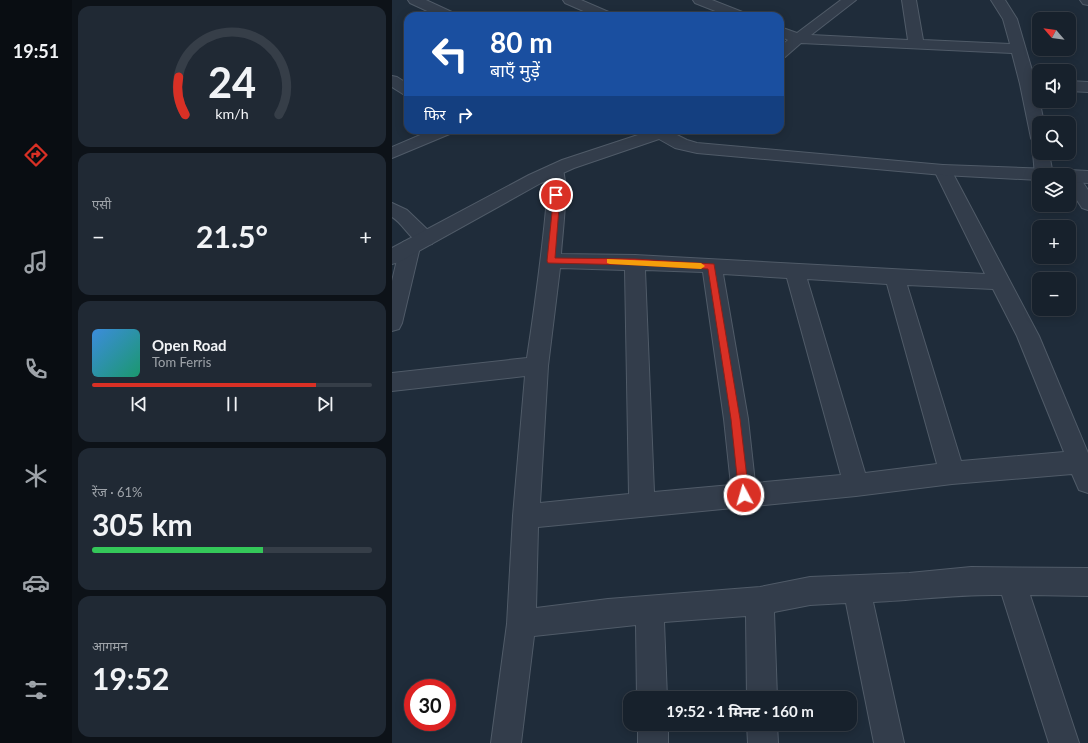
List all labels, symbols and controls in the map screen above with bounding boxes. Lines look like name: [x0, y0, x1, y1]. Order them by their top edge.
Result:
north arrow: [1032, 12, 1076, 56]
map controls: [1032, 12, 1076, 316]
text: 80 m: [490, 25, 553, 59]
icon: left: [424, 28, 476, 80]
text: 19:51: [13, 40, 59, 62]
text: 24: [208, 57, 256, 107]
text: बाएँ मुड़ें: [490, 59, 540, 81]
button: sound: [1032, 64, 1076, 108]
text: km/h: [215, 104, 249, 121]
icon: right: [454, 104, 476, 126]
text: फिर: [424, 105, 446, 123]
button: search: [1032, 116, 1076, 160]
icon: directions: [22, 141, 50, 169]
button: layers: [1032, 168, 1076, 212]
pin: [539, 178, 573, 212]
icon: arrive: [545, 184, 567, 206]
text: एसी: [92, 196, 111, 212]
text: 21.5°: [196, 218, 268, 254]
button: +: [1032, 220, 1076, 264]
text: −: [92, 223, 105, 250]
text: +: [359, 223, 372, 250]
icon: music: [22, 248, 50, 276]
button: −: [1032, 272, 1076, 316]
text: Open Road: [152, 336, 227, 354]
text: Tom Ferris: [152, 354, 211, 370]
icon: phone: [22, 355, 50, 383]
icon: previous: [128, 393, 150, 415]
icon: pause: [221, 393, 243, 415]
icon: next: [314, 393, 336, 415]
icon: climate: [22, 462, 50, 490]
position arrow: [723, 474, 765, 516]
text: रेंज · 61%: [92, 484, 143, 500]
text: 305 km: [92, 506, 193, 542]
icon: car: [22, 569, 50, 597]
text: आगमन: [92, 638, 128, 654]
text: 19:52: [92, 660, 169, 696]
icon: filters: [22, 676, 50, 704]
speed limit sign: 30: [404, 679, 456, 731]
text: 19:52 · 1 मिनट · 160 m: [666, 702, 814, 720]

